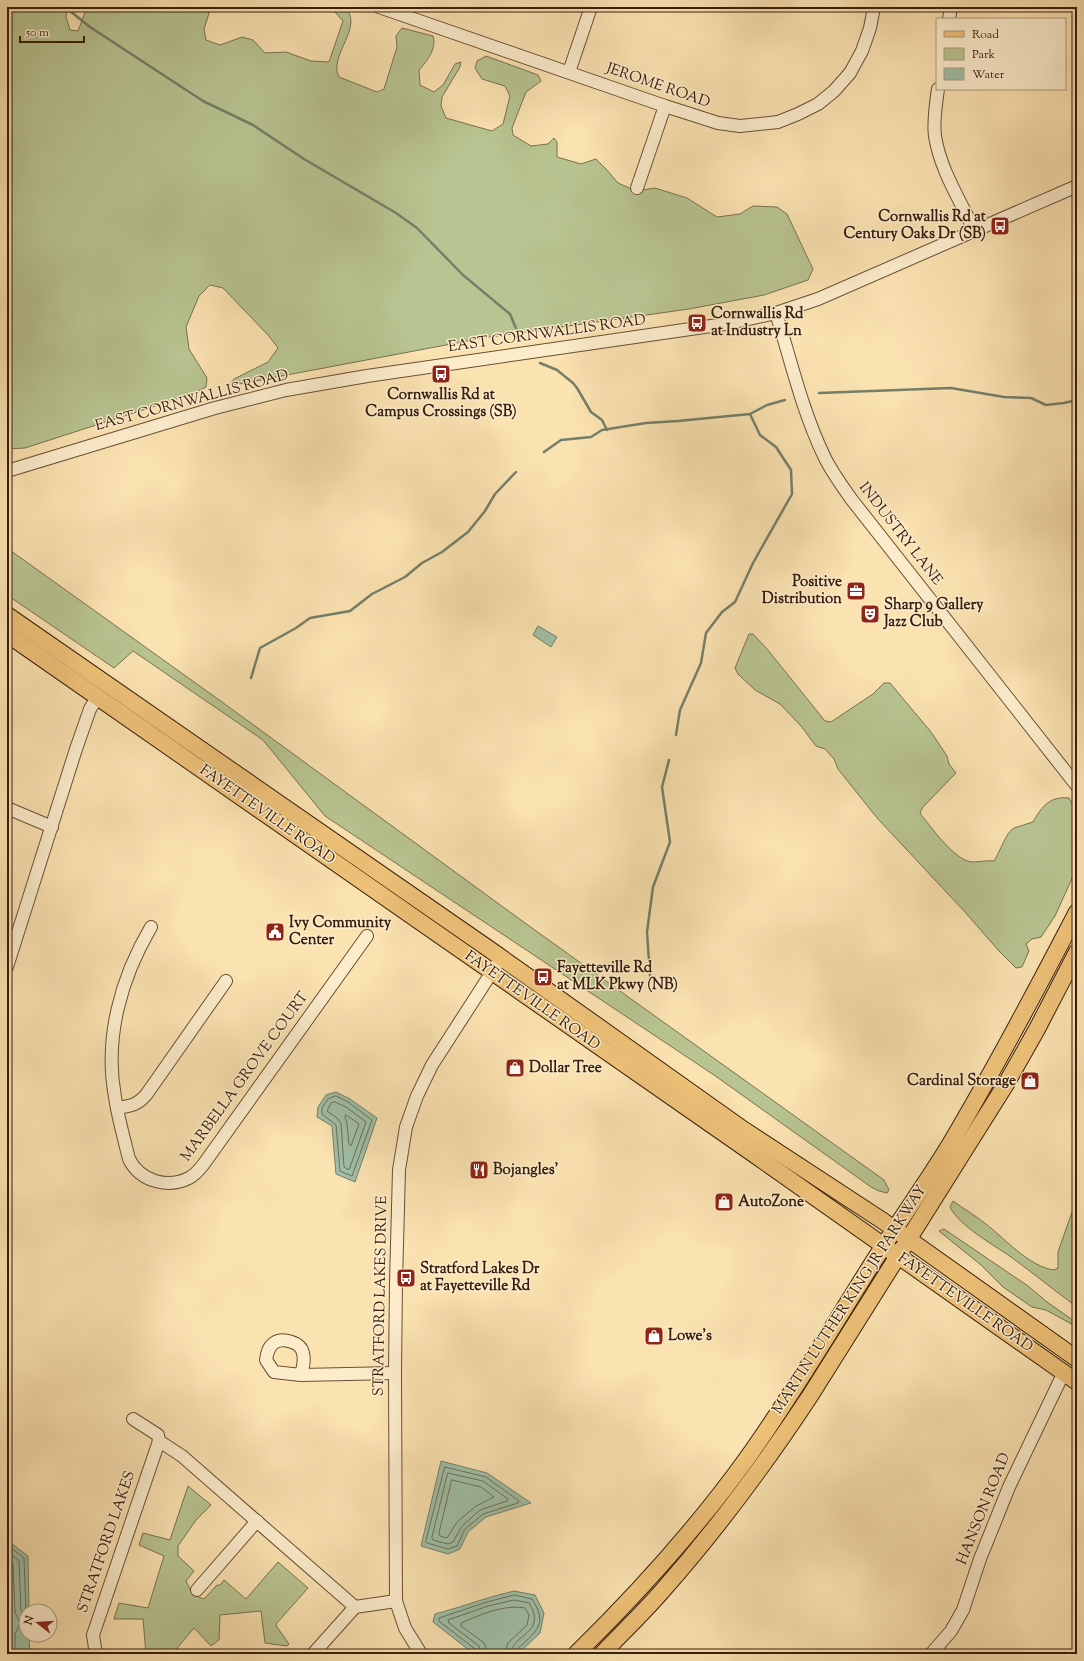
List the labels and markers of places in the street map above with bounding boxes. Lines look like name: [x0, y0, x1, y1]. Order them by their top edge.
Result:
place label: Cornwallis Rd at Century Oaks Dr (SB): [844, 207, 987, 245]
bus stop icon: Cornwallis Rd at Century Oaks Dr (SB): [989, 215, 1011, 237]
place label: Cornwallis Rd at Industry Ln: [711, 304, 804, 342]
bus stop icon: Cornwallis Rd at Industry Ln: [686, 312, 708, 334]
bus stop icon: Cornwallis Rd at Campus Crossings (SB): [430, 363, 452, 385]
place label: Cornwallis Rd at Campus Crossings (SB): [365, 385, 517, 423]
place label: Positive Distribution: [762, 572, 842, 610]
office icon: Positive Distribution: [845, 580, 867, 602]
place label: Sharp 9 Gallery Jazz Club: [883, 595, 984, 633]
theatre icon: Sharp 9 Gallery Jazz Club: [859, 603, 881, 625]
place label: Ivy Community Center: [289, 913, 392, 951]
public building icon: Ivy Community Center: [264, 921, 286, 943]
place label: Fayetteville Rd at MLK Pkwy (NB): [557, 958, 678, 996]
bus stop icon: Fayetteville Rd at MLK Pkwy (NB): [532, 966, 554, 988]
shop icon: Dollar Tree: [504, 1057, 526, 1079]
place label: Dollar Tree: [529, 1058, 602, 1079]
shop icon: Cardinal Storage: [1019, 1070, 1041, 1092]
place label: Cardinal Storage: [907, 1071, 1016, 1092]
restaurant icon: Bojangles': [468, 1159, 490, 1181]
place label: Bojangles': [493, 1160, 559, 1181]
shop icon: AutoZone: [713, 1191, 735, 1213]
place label: AutoZone: [738, 1192, 804, 1213]
place label: Stratford Lakes Dr at Fayetteville Rd: [420, 1259, 540, 1297]
bus stop icon: Stratford Lakes Dr at Fayetteville Rd: [395, 1267, 417, 1289]
shop icon: Lowe's: [643, 1325, 665, 1347]
place label: Lowe's: [668, 1326, 712, 1347]

